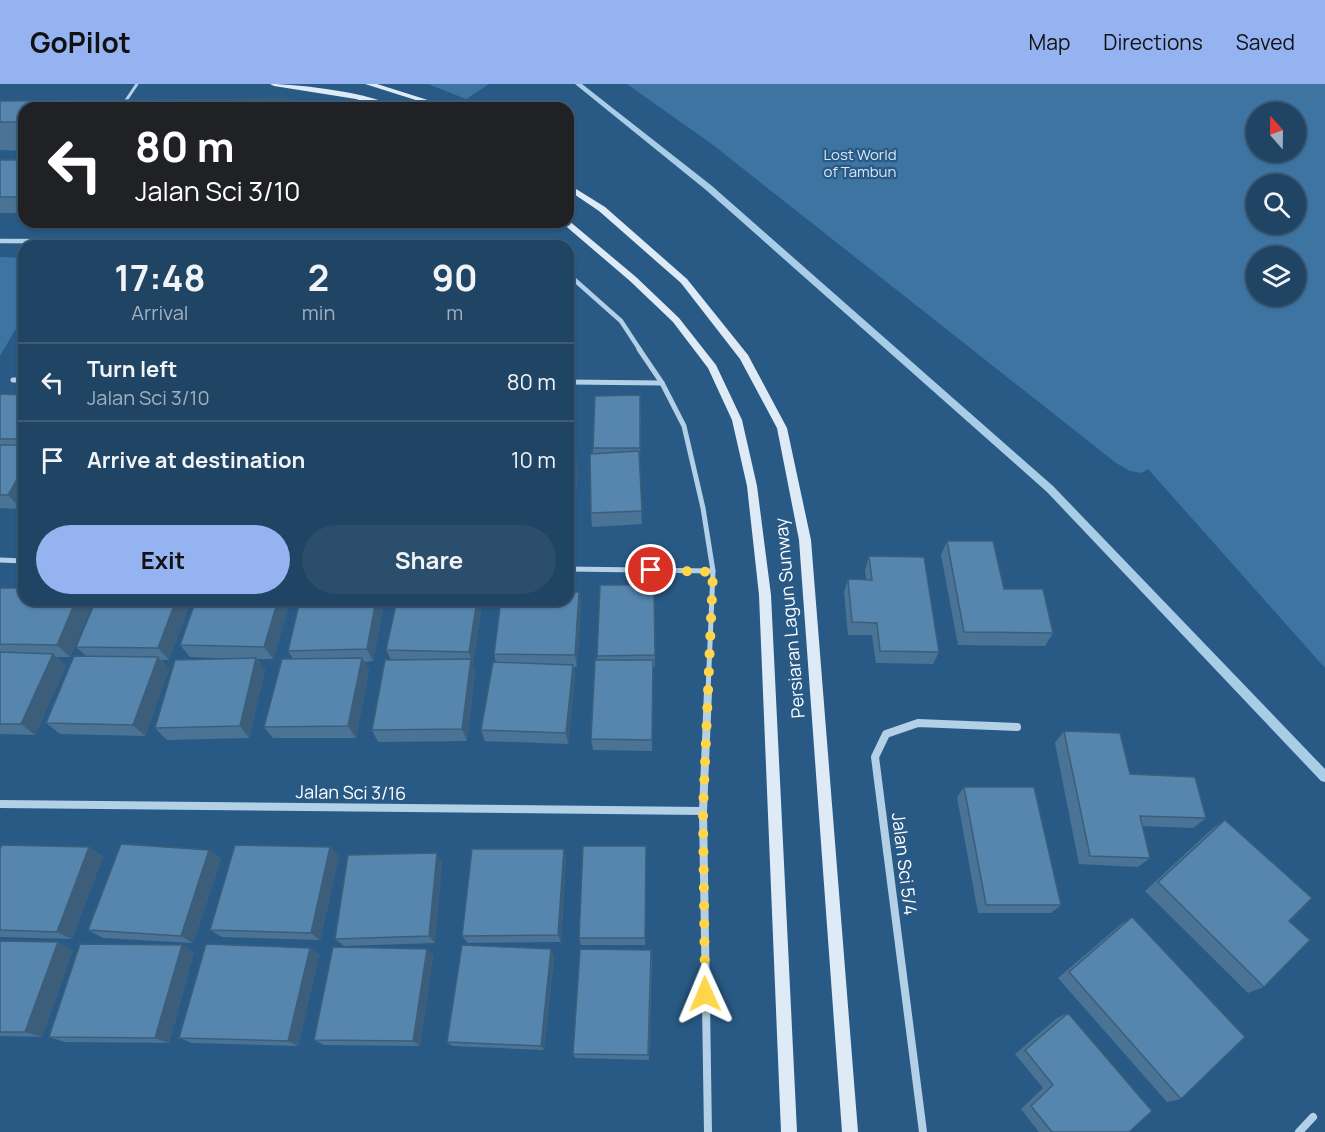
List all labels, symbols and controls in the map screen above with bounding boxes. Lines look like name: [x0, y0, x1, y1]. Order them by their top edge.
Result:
text: GoPilot: [30, 23, 131, 61]
text: Map: [1029, 28, 1070, 56]
text: Directions: [1103, 28, 1203, 56]
text: Saved: [1236, 28, 1295, 56]
north arrow: [1246, 102, 1306, 162]
map controls: [1246, 102, 1306, 306]
text: 80 m: [135, 117, 235, 175]
icon: left: [36, 126, 114, 204]
park label: Lost World of Tambun: [823, 144, 897, 182]
text: Jalan Sci 3/10: [135, 172, 301, 209]
button: search: [1246, 174, 1306, 234]
button: layers: [1246, 246, 1306, 306]
text: 17:48: [114, 253, 206, 302]
text: 2: [308, 253, 329, 302]
text: 90: [432, 253, 478, 302]
text: Arrival: [131, 299, 188, 326]
text: min: [302, 299, 335, 326]
text: m: [446, 299, 463, 326]
text: Turn left: [87, 354, 177, 384]
icon: left: [36, 366, 69, 399]
text: 80 m: [507, 367, 556, 397]
text: Jalan Sci 3/10: [87, 384, 210, 411]
icon: arrive: [36, 444, 69, 477]
text: Arrive at destination: [87, 445, 305, 475]
text: 10 m: [511, 445, 556, 475]
street label: Persiaran Lagun Sunway: [768, 516, 810, 719]
button: Exit: [36, 525, 290, 594]
button: Share: [302, 525, 556, 594]
pin: [625, 544, 676, 595]
icon: arrive: [634, 553, 667, 586]
street label: Jalan Sci 3/16: [296, 779, 406, 805]
street label: Jalan Sci 5/4: [887, 811, 923, 917]
position arrow: [673, 962, 737, 1026]

